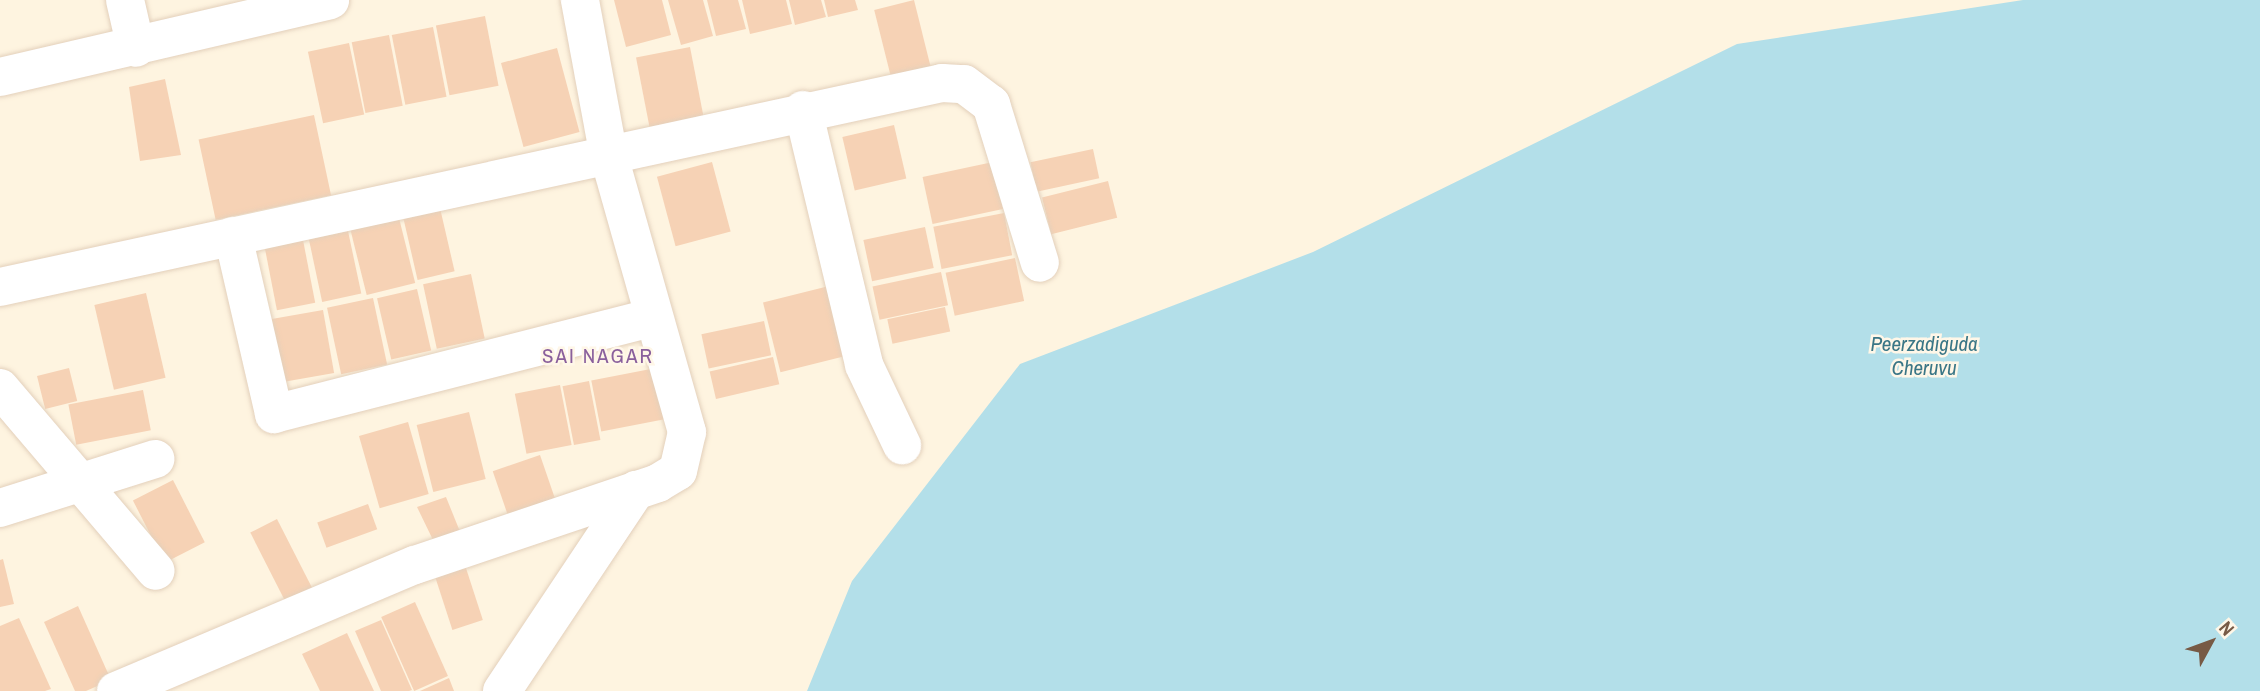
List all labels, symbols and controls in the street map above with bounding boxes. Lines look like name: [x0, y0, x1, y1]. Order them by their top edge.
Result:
water label: Peerzadiguda Cheruvu: [1870, 331, 1978, 381]
district label: SAI NAGAR: [543, 343, 653, 369]
north arrow: [2176, 607, 2246, 677]
text: N: [2213, 615, 2240, 641]

